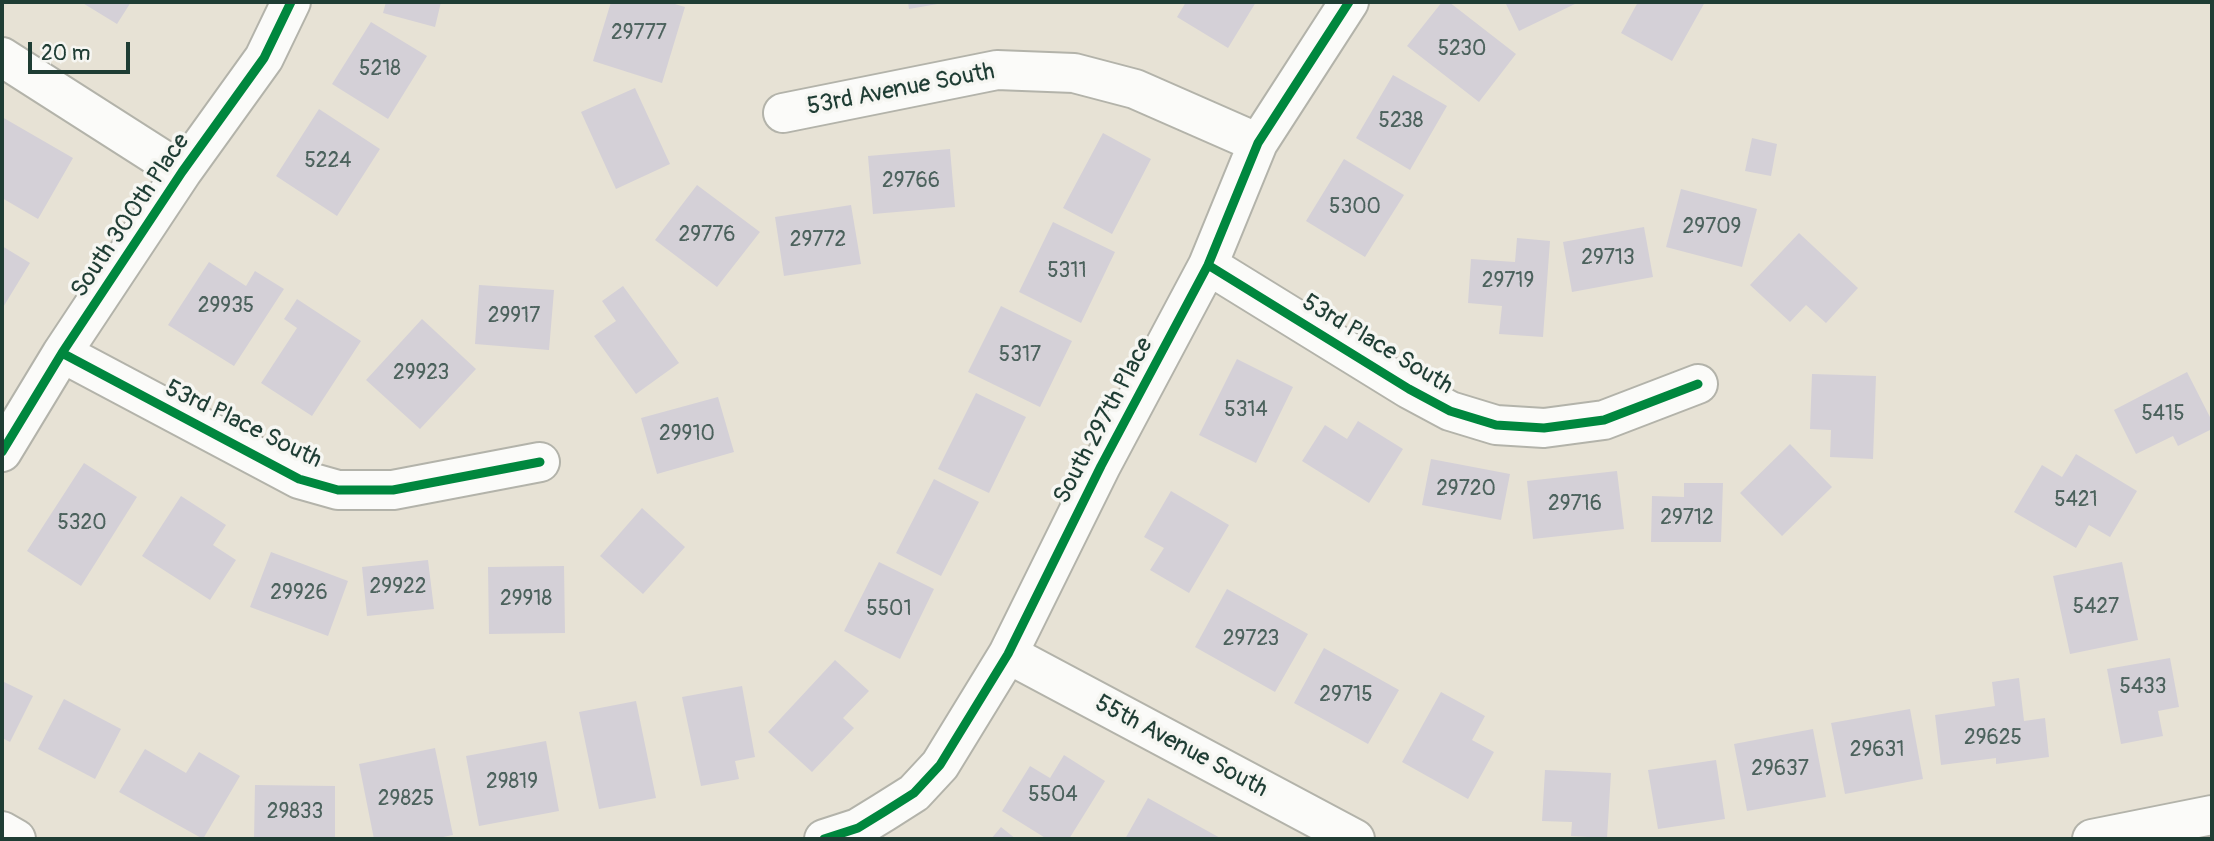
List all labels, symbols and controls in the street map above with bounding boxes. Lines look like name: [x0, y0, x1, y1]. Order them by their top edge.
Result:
house number: 29777: [611, 21, 667, 47]
scale bar: [32, 28, 133, 72]
house number: 5230: [1438, 37, 1486, 63]
text: 20 m: [41, 40, 90, 67]
house number: 5218: [359, 57, 401, 83]
street label: 53rd Avenue South: [805, 58, 997, 122]
house number: 5238: [1379, 109, 1423, 135]
street label: South 300th Place: [66, 129, 196, 303]
house number: 5224: [304, 149, 352, 175]
house number: 29766: [882, 169, 940, 195]
house number: 5300: [1329, 195, 1381, 221]
house number: 29709: [1683, 215, 1741, 241]
house number: 29776: [679, 223, 735, 249]
house number: 29772: [790, 228, 846, 254]
house number: 29713: [1581, 246, 1635, 272]
house number: 5311: [1047, 259, 1087, 285]
house number: 29719: [1482, 269, 1534, 295]
street label: 53rd Place South: [1296, 289, 1458, 401]
house number: 29935: [198, 294, 254, 320]
house number: 29917: [488, 304, 540, 330]
street label: South 297th Place: [1048, 333, 1160, 509]
house number: 5317: [999, 343, 1041, 369]
house number: 29923: [393, 361, 449, 387]
street label: 53rd Place South: [160, 375, 326, 475]
house number: 5314: [1224, 398, 1268, 424]
house number: 5415: [2141, 402, 2185, 428]
house number: 29910: [659, 422, 715, 448]
house number: 29720: [1436, 477, 1496, 503]
house number: 5421: [2054, 488, 2098, 514]
house number: 29716: [1548, 492, 1602, 518]
house number: 29712: [1660, 506, 1714, 532]
house number: 5320: [57, 511, 107, 537]
house number: 29922: [370, 575, 426, 601]
house number: 29926: [270, 581, 328, 607]
house number: 29918: [500, 587, 552, 613]
house number: 5427: [2073, 595, 2119, 621]
house number: 5501: [866, 597, 912, 623]
house number: 29723: [1223, 627, 1279, 653]
house number: 5433: [2120, 675, 2166, 701]
house number: 29715: [1319, 683, 1373, 709]
street label: 55th Avenue South: [1090, 689, 1272, 805]
house number: 29625: [1964, 726, 2022, 752]
house number: 29631: [1850, 738, 1904, 764]
house number: 29637: [1751, 757, 1809, 783]
house number: 29819: [486, 770, 538, 796]
house number: 5504: [1028, 783, 1078, 809]
house number: 29825: [378, 787, 434, 813]
house number: 29833: [267, 800, 323, 826]

